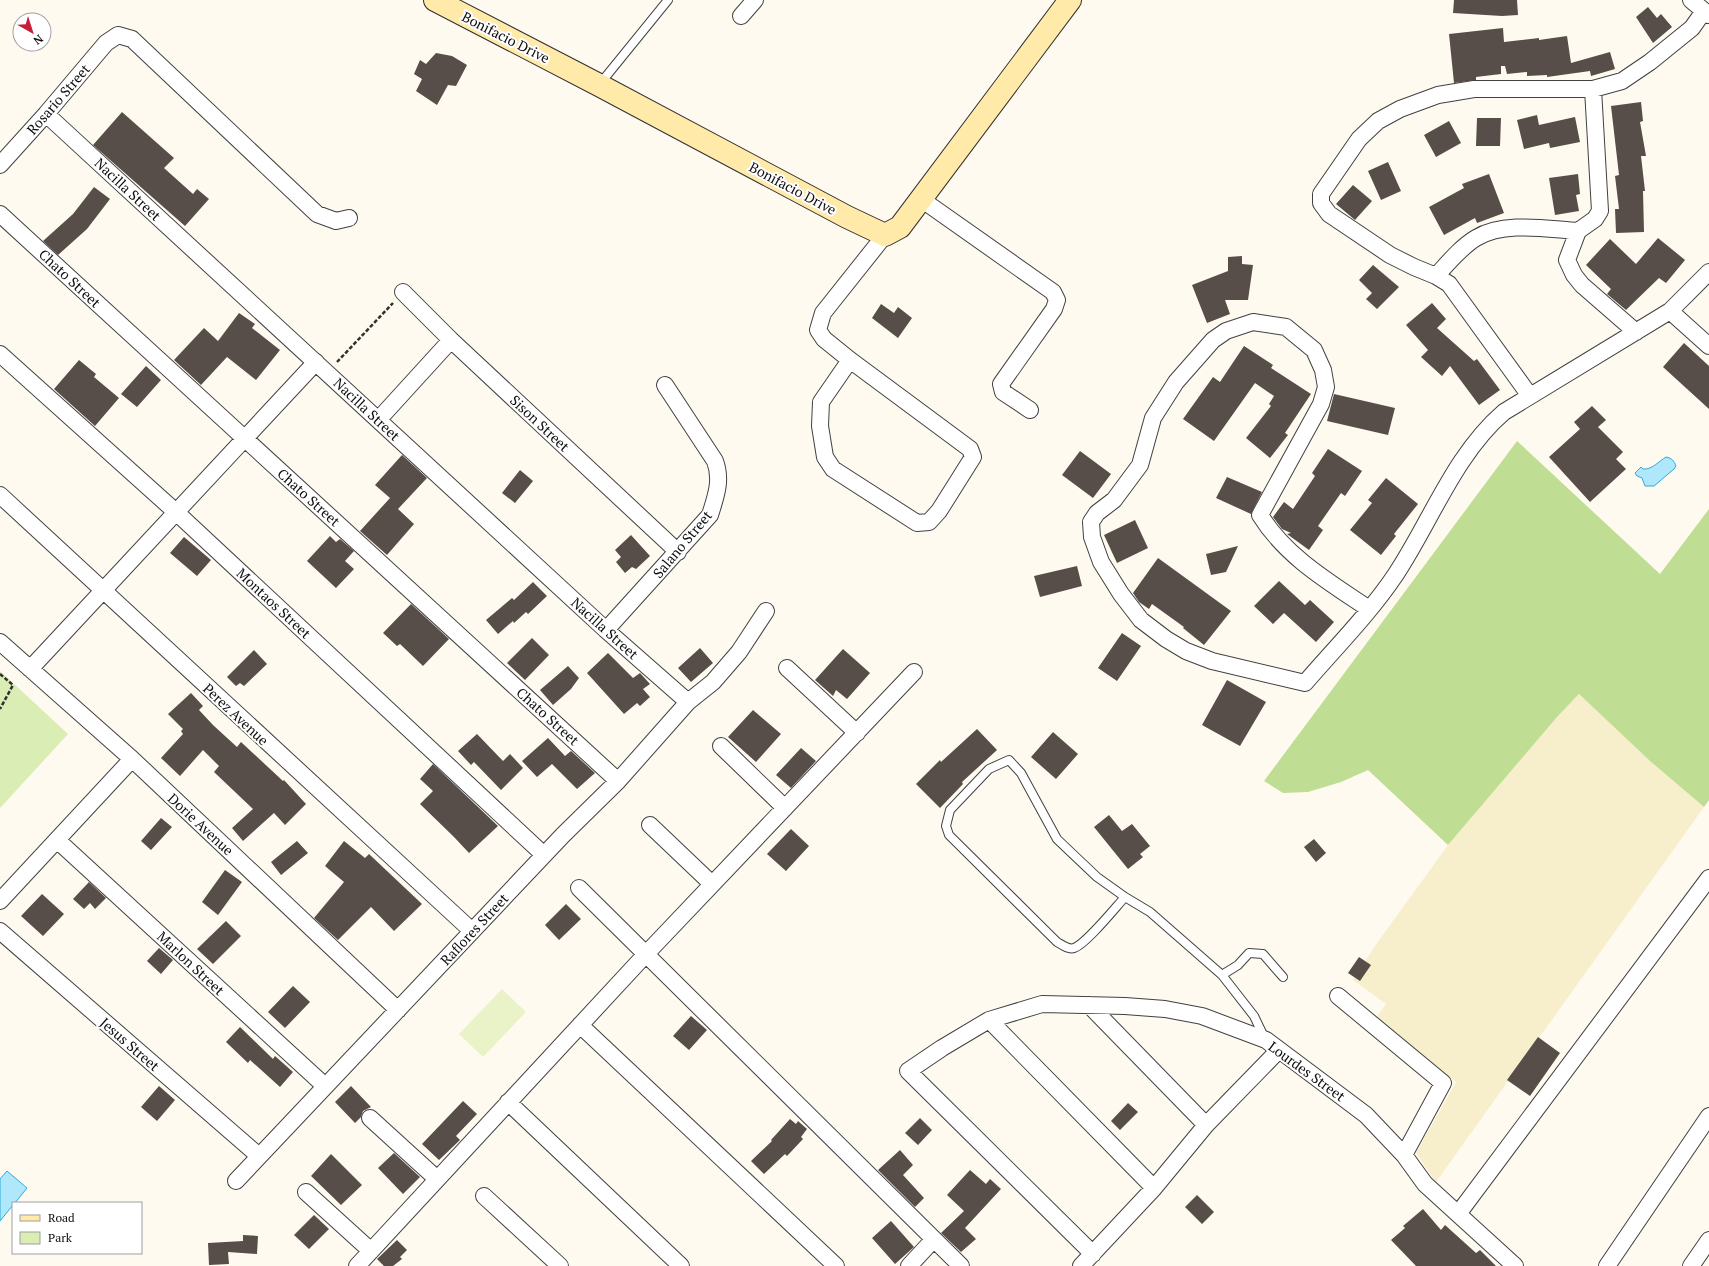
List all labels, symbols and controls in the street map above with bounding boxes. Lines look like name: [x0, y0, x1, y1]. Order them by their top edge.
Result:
street label: Bonifacio Drive: [459, 7, 553, 67]
north arrow: [12, 12, 52, 52]
text: N: [30, 32, 46, 48]
street label: Rosario Street: [22, 59, 94, 138]
street label: Nacilla Street: [91, 153, 166, 225]
street label: Bonifacio Drive: [746, 157, 840, 219]
street label: Chato Street: [35, 244, 106, 312]
street label: Nacilla Street: [330, 373, 405, 445]
street label: Sison Street: [506, 391, 574, 456]
street label: Chato Street: [274, 464, 345, 531]
street label: Salano Street: [648, 506, 716, 582]
street label: Montaos Street: [233, 564, 316, 643]
street label: Nacilla Street: [567, 593, 643, 664]
street label: Perez Avenue: [199, 679, 273, 749]
street label: Chato Street: [513, 683, 584, 750]
street label: Dorie Avenue: [164, 789, 238, 859]
street label: Raflores Street: [436, 888, 513, 969]
street label: Marlon Street: [153, 927, 229, 1000]
street label: Jesus Street: [96, 1013, 164, 1076]
street label: Lourdes Street: [1265, 1037, 1350, 1106]
legend: [12, 1202, 142, 1254]
text: Road: [48, 1210, 75, 1225]
text: Park: [48, 1230, 73, 1245]

